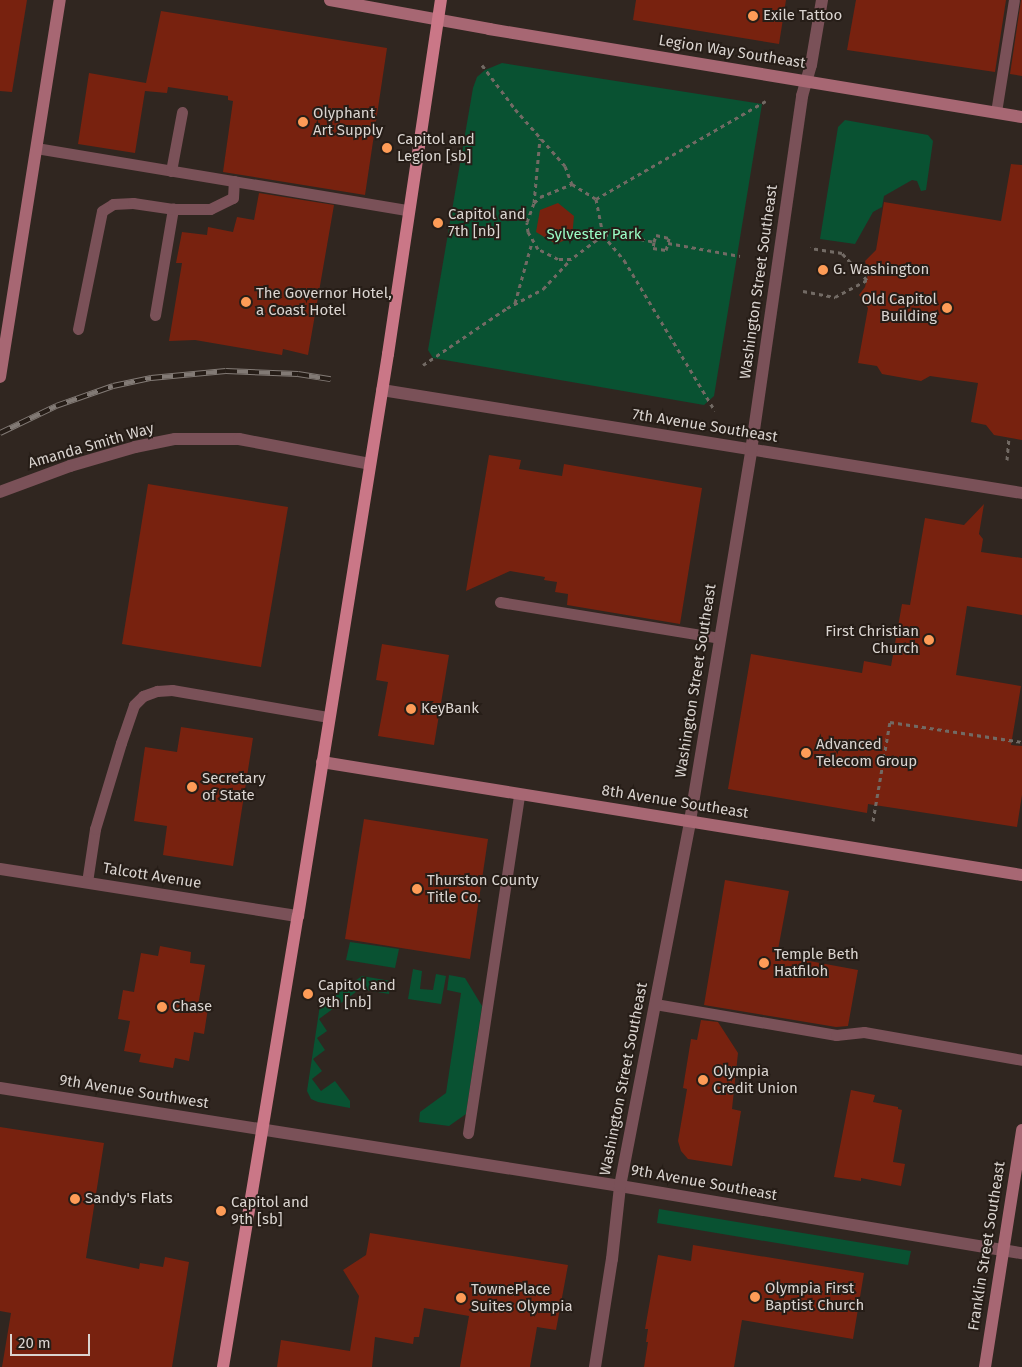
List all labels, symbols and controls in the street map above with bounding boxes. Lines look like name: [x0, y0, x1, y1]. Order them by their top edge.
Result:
place label: Exile Tattoo: [763, 7, 842, 25]
marker: Exile Tattoo: [747, 10, 759, 22]
street label: Legion Way Southeast: [657, 32, 807, 72]
place label: Olyphant Art Supply: [313, 104, 383, 139]
marker: Olyphant Art Supply: [297, 116, 309, 128]
place label: Capitol and Legion [sb]: [397, 130, 475, 165]
marker: Capitol and Legion [sb]: [381, 142, 393, 154]
street label: Washington Street Southeast: [736, 184, 782, 380]
place label: Capitol and 7th [nb]: [448, 205, 526, 240]
marker: Capitol and 7th [nb]: [432, 217, 444, 229]
park label: Sylvester Park: [547, 226, 641, 244]
place label: G. Washington: [833, 261, 929, 279]
marker: G. Washington: [817, 264, 829, 276]
place label: The Governor Hotel, a Coast Hotel: [256, 284, 392, 319]
place label: Old Capitol Building: [861, 290, 937, 325]
marker: The Governor Hotel, a Coast Hotel: [240, 296, 252, 308]
marker: Old Capitol Building: [941, 302, 953, 314]
street label: 7th Avenue Southeast: [631, 406, 779, 446]
street label: Amanda Smith Way: [26, 419, 156, 473]
street label: Washington Street Southeast: [672, 583, 720, 779]
place label: First Christian Church: [825, 622, 919, 657]
marker: First Christian Church: [923, 634, 935, 646]
place label: KeyBank: [421, 700, 479, 718]
marker: KeyBank: [405, 703, 417, 715]
place label: Advanced Telecom Group: [816, 735, 917, 770]
marker: Advanced Telecom Group: [800, 747, 812, 759]
place label: Secretary of State: [202, 769, 266, 804]
marker: Secretary of State: [186, 781, 198, 793]
street label: 8th Avenue Southeast: [600, 781, 750, 823]
street label: Talcott Avenue: [101, 859, 203, 893]
place label: Thurston County Title Co.: [427, 871, 539, 906]
marker: Thurston County Title Co.: [411, 883, 423, 895]
place label: Temple Beth Hatfiloh: [774, 945, 859, 980]
marker: Temple Beth Hatfiloh: [758, 957, 770, 969]
place label: Capitol and 9th [nb]: [318, 976, 396, 1011]
street label: Washington Street Southeast: [596, 981, 652, 1177]
marker: Capitol and 9th [nb]: [302, 988, 314, 1000]
place label: Chase: [172, 998, 212, 1016]
marker: Chase: [156, 1001, 168, 1013]
place label: Olympia Credit Union: [713, 1062, 798, 1097]
street label: 9th Avenue Southwest: [58, 1071, 210, 1113]
marker: Olympia Credit Union: [697, 1074, 709, 1086]
street label: Franklin Street Southeast: [965, 1160, 1009, 1332]
street label: 9th Avenue Southeast: [629, 1161, 779, 1205]
place label: Sandy's Flats: [85, 1190, 173, 1208]
marker: Sandy's Flats: [69, 1193, 81, 1205]
place label: Capitol and 9th [sb]: [231, 1193, 309, 1228]
marker: Capitol and 9th [sb]: [215, 1205, 227, 1217]
place label: Olympia First Baptist Church: [765, 1279, 864, 1314]
place label: TownePlace Suites Olympia: [471, 1280, 573, 1315]
marker: Olympia First Baptist Church: [749, 1291, 761, 1303]
marker: TownePlace Suites Olympia: [455, 1292, 467, 1304]
scale bar: [12, 1324, 92, 1356]
text: 20 m: [18, 1334, 51, 1352]

